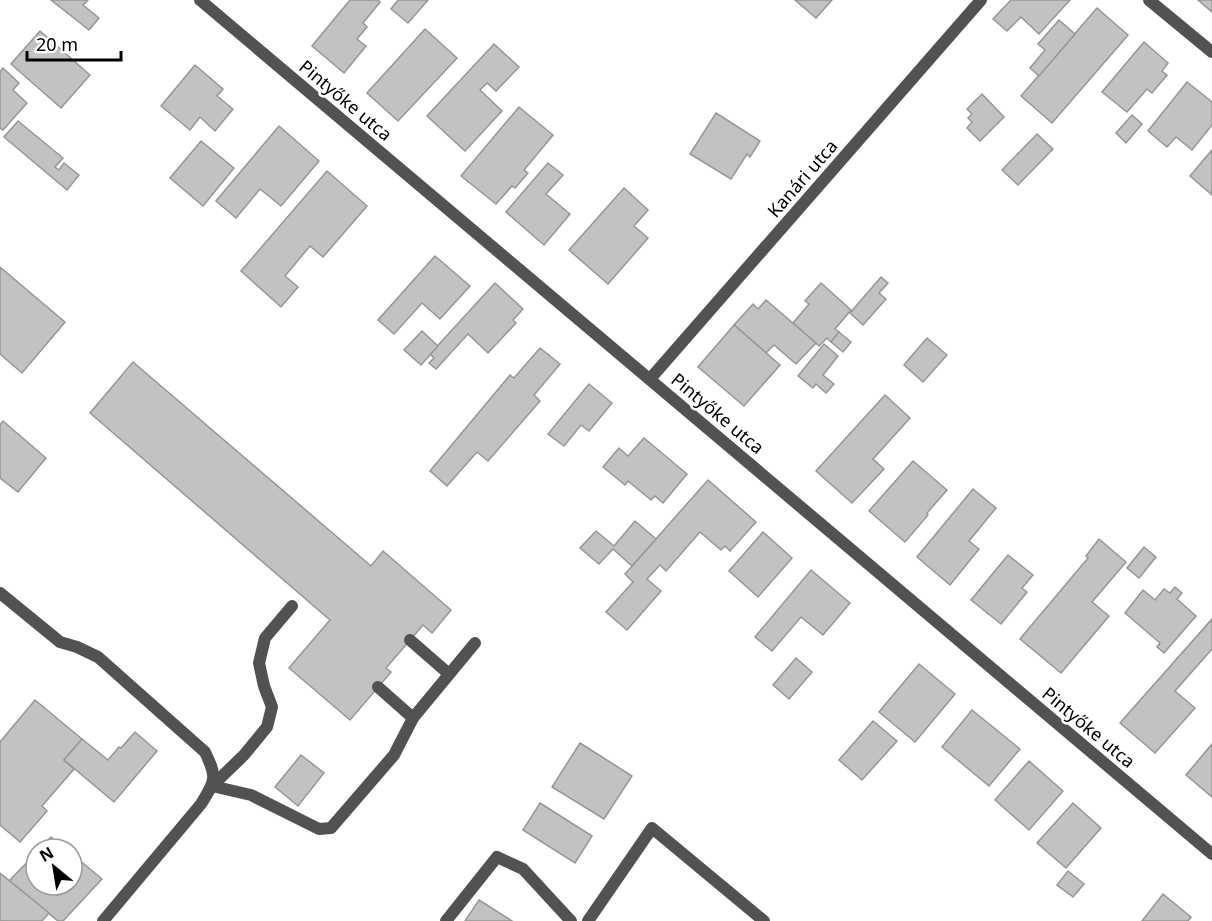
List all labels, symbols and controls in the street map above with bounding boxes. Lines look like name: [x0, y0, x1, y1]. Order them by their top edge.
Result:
scale bar: [27, 24, 122, 62]
text: 20 m: [36, 32, 78, 56]
street label: Pintyőke utca: [295, 54, 397, 146]
street label: Kanári utca: [762, 134, 842, 222]
street label: Pintyőke utca: [667, 367, 769, 459]
street label: Pintyőke utca: [1038, 681, 1140, 773]
north arrow: [24, 837, 84, 897]
text: N: [35, 841, 58, 867]

